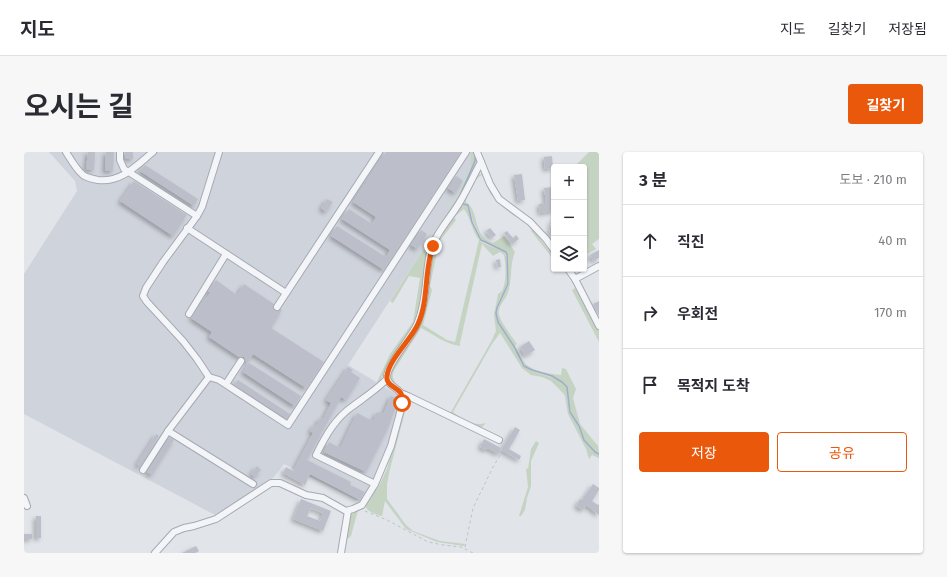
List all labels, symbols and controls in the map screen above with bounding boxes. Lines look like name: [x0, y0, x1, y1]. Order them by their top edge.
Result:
text: 지도: [20, 18, 55, 41]
text: 지도: [780, 21, 806, 38]
text: 길찾기: [828, 21, 866, 38]
text: 저장됨: [888, 21, 927, 38]
button: 길찾기: [848, 84, 923, 124]
text: 오시는 길: [24, 90, 134, 123]
map controls: [551, 164, 587, 272]
button: +: [551, 164, 587, 200]
text: 3 분: [639, 170, 668, 191]
text: 도보 · 210 m: [839, 172, 907, 187]
button: −: [551, 200, 587, 236]
icon: ahead: [639, 230, 661, 252]
text: 직진: [677, 233, 705, 251]
text: 40 m: [878, 233, 907, 248]
button: layers: [551, 236, 587, 272]
route end: [424, 237, 442, 255]
icon: right: [639, 302, 661, 324]
text: 우회전: [677, 305, 718, 323]
text: 170 m: [874, 305, 907, 320]
icon: arrive: [639, 374, 661, 396]
text: 목적지 도착: [677, 377, 750, 395]
route start: [393, 394, 411, 412]
button: 저장: [639, 432, 769, 472]
button: 공유: [777, 432, 907, 472]

